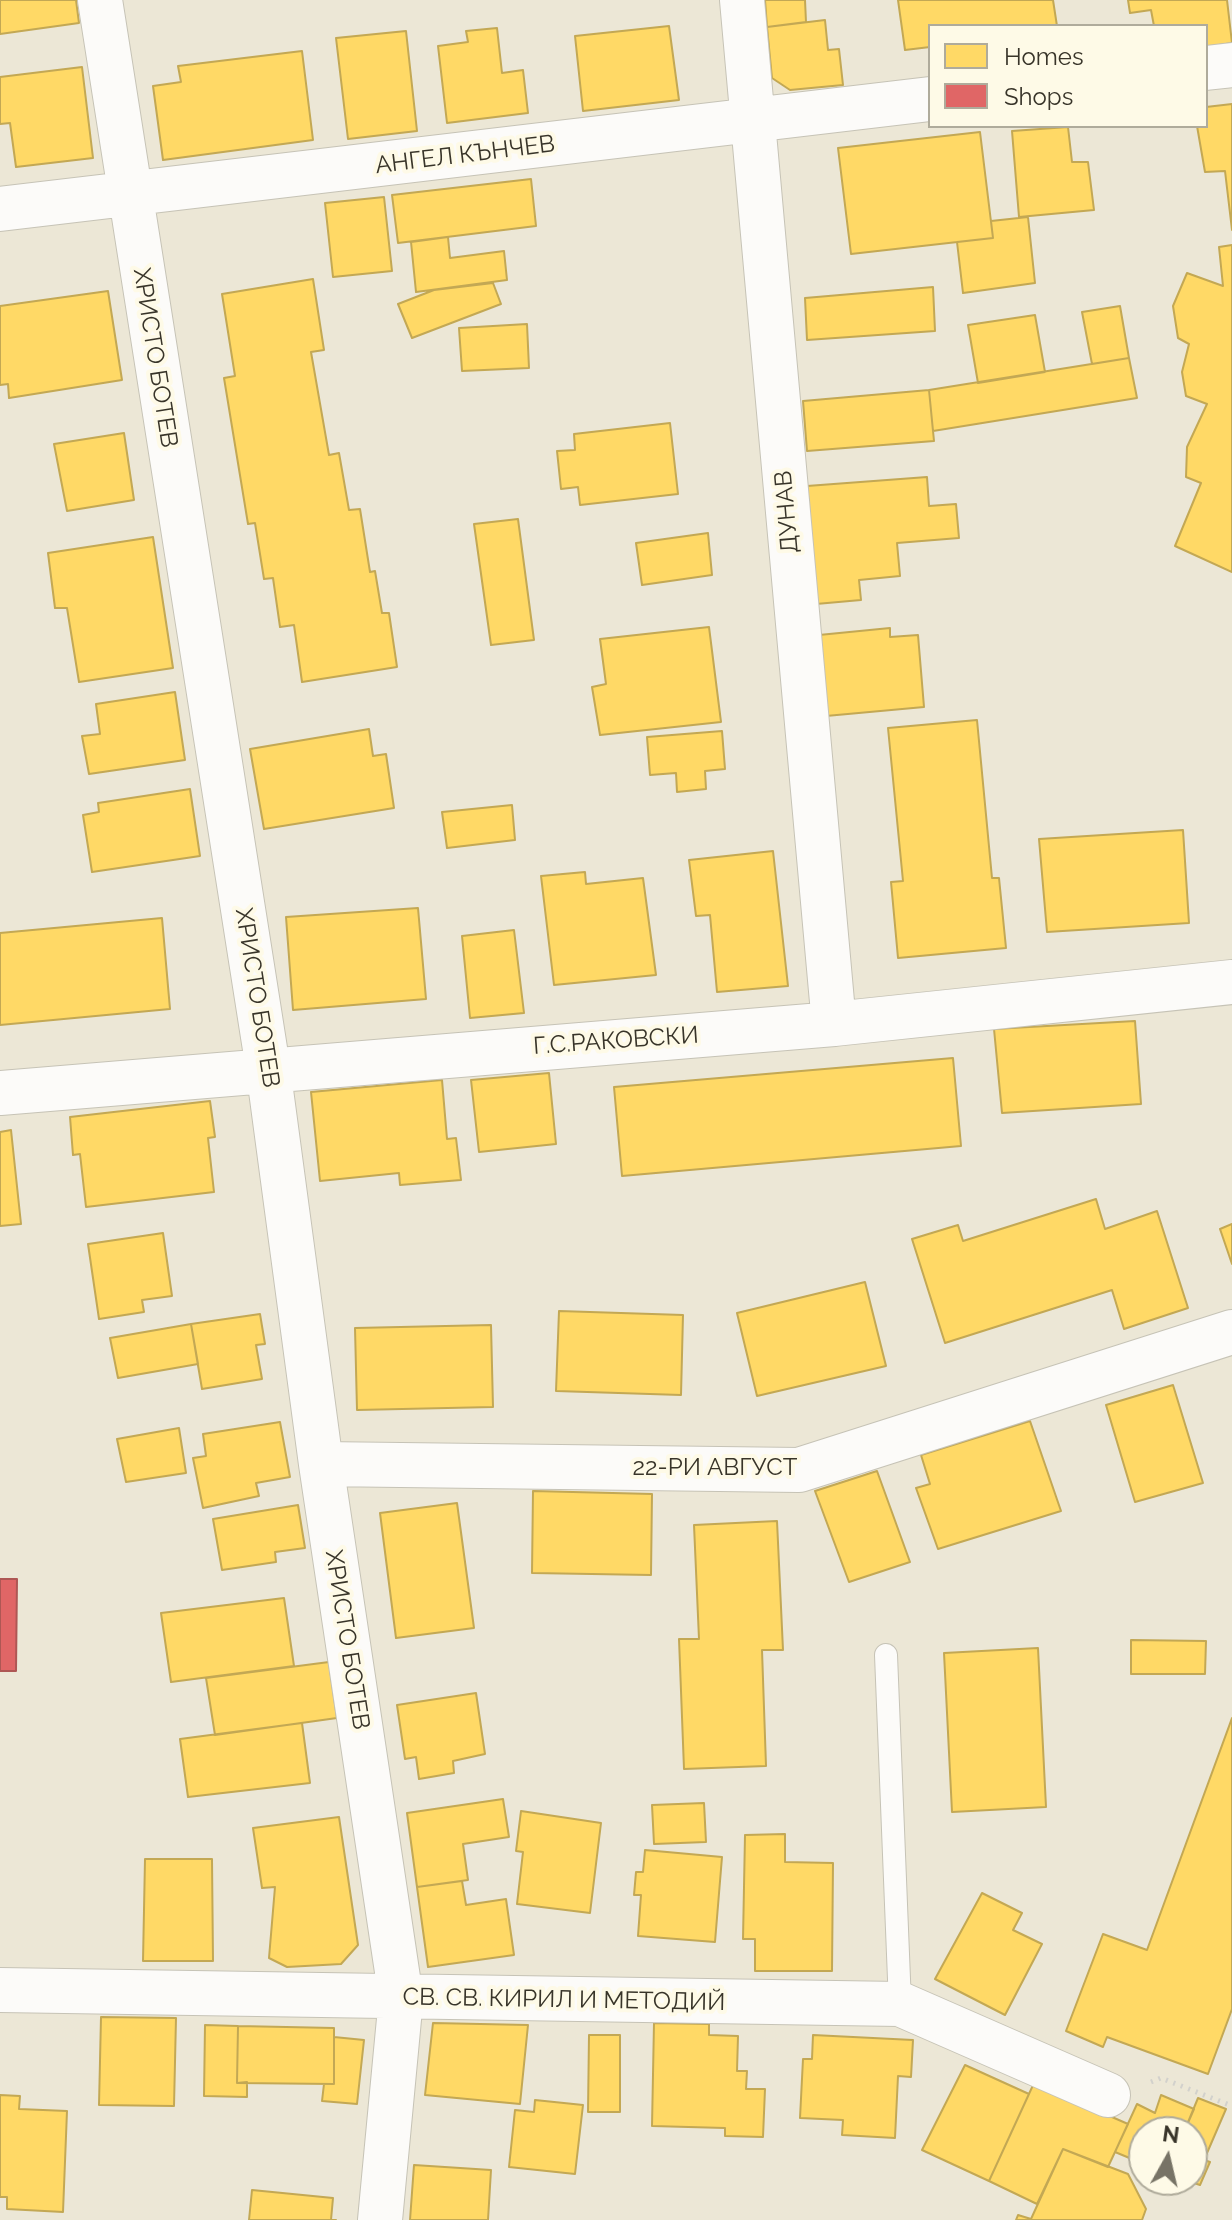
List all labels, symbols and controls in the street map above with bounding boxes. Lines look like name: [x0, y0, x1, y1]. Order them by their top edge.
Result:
legend: [928, 24, 1208, 128]
text: Homes: [1004, 42, 1084, 71]
text: Shops: [1004, 82, 1073, 111]
street label: АНГЕЛ КЪНЧЕВ: [374, 130, 556, 180]
street label: ХРИСТО БОТЕВ: [127, 266, 183, 450]
street label: ДУНАВ: [769, 470, 805, 554]
street label: ХРИСТО БОТЕВ: [229, 906, 285, 1090]
street label: Г.С.РАКОВСКИ: [532, 1021, 700, 1061]
street label: 22-РИ АВГУСТ: [633, 1454, 797, 1482]
street label: ХРИСТО БОТЕВ: [319, 1548, 375, 1732]
street label: СВ. СВ. КИРИЛ И МЕТОДИЙ: [402, 1983, 726, 2017]
north arrow: [1128, 2116, 1208, 2196]
text: N: [1161, 2120, 1181, 2148]

